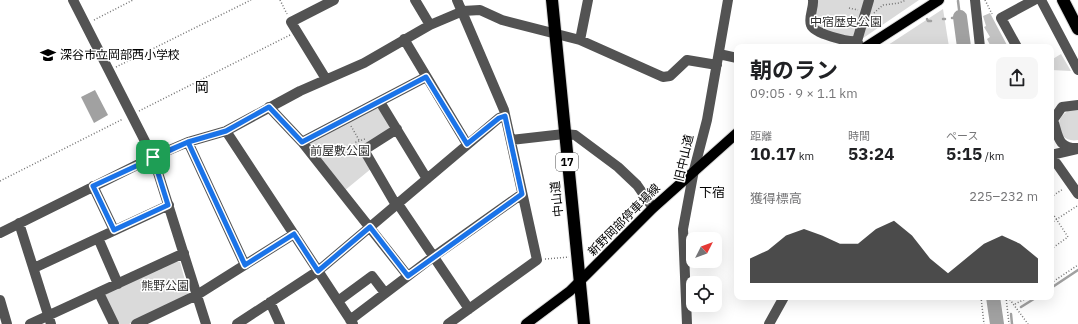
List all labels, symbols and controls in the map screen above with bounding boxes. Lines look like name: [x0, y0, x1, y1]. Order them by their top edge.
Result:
park label: 中宿歴史公園: [810, 14, 882, 29]
school or university icon: 深谷市立岡部西小学校: [39, 46, 57, 64]
place label: 深谷市立岡部西小学校: [60, 47, 180, 62]
text: 朝のラン: [750, 55, 838, 84]
button: share: [996, 57, 1038, 99]
district label: 岡: [195, 78, 209, 96]
text: 09:05 · 9 × 1.1 km: [750, 85, 858, 102]
text: 距離: [750, 129, 772, 143]
text: 時間: [848, 129, 870, 143]
text: ペース: [946, 129, 978, 143]
street label: 旧中山道: [671, 133, 696, 183]
pin: [136, 140, 170, 174]
park label: 前屋敷公園: [310, 143, 370, 158]
text: 10.17: [750, 143, 796, 165]
text: 53:24: [848, 143, 894, 165]
text: 5:15: [946, 143, 982, 165]
icon: arrive: [142, 146, 164, 168]
text: km: [796, 149, 814, 163]
text: /km: [982, 149, 1004, 163]
road number: 17: [556, 153, 578, 171]
street label: 中山道: [547, 180, 566, 218]
street label: 新野岡部停車場線: [584, 180, 663, 259]
district label: 下宿: [699, 184, 725, 201]
text: 225–232 m: [969, 188, 1038, 205]
text: 獲得標高: [750, 190, 802, 207]
north arrow: [686, 232, 722, 268]
map controls: [686, 232, 722, 312]
button: locate: [686, 276, 722, 312]
park label: 熊野公園: [141, 278, 189, 293]

